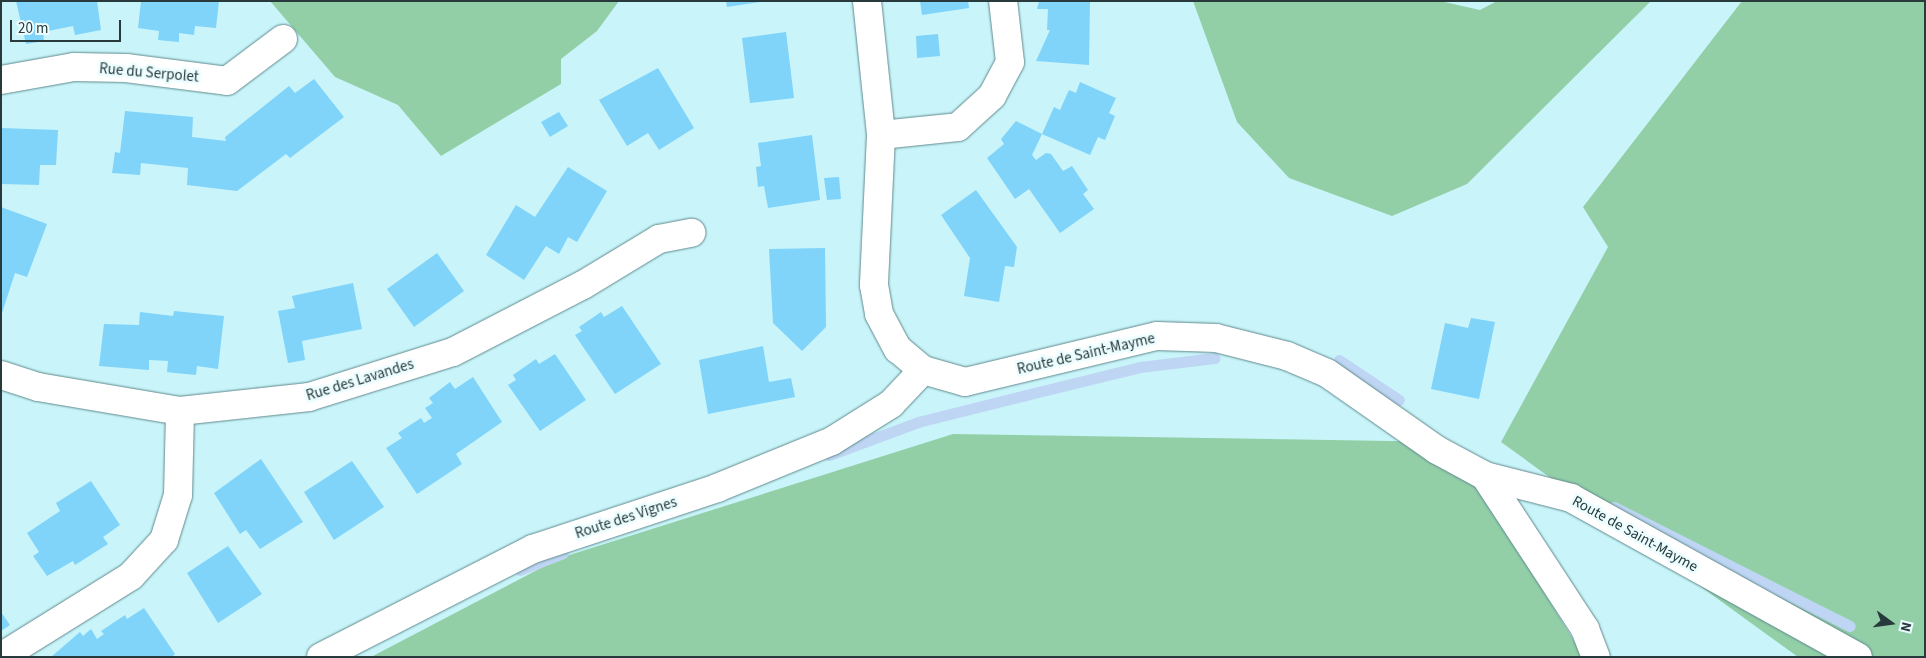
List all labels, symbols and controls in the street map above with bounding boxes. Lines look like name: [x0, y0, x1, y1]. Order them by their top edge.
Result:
scale bar: [12, 10, 124, 42]
text: 20 m: [18, 18, 48, 39]
street label: Rue du Serpolet: [98, 60, 200, 86]
street label: Route de Saint-Mayme: [1015, 329, 1157, 379]
street label: Rue des Lavandes: [304, 355, 416, 405]
street label: Route de Saint-Mayme: [1569, 492, 1701, 576]
street label: Route des Vignes: [573, 493, 679, 543]
north arrow: [1866, 598, 1916, 648]
text: N: [1895, 620, 1916, 634]

